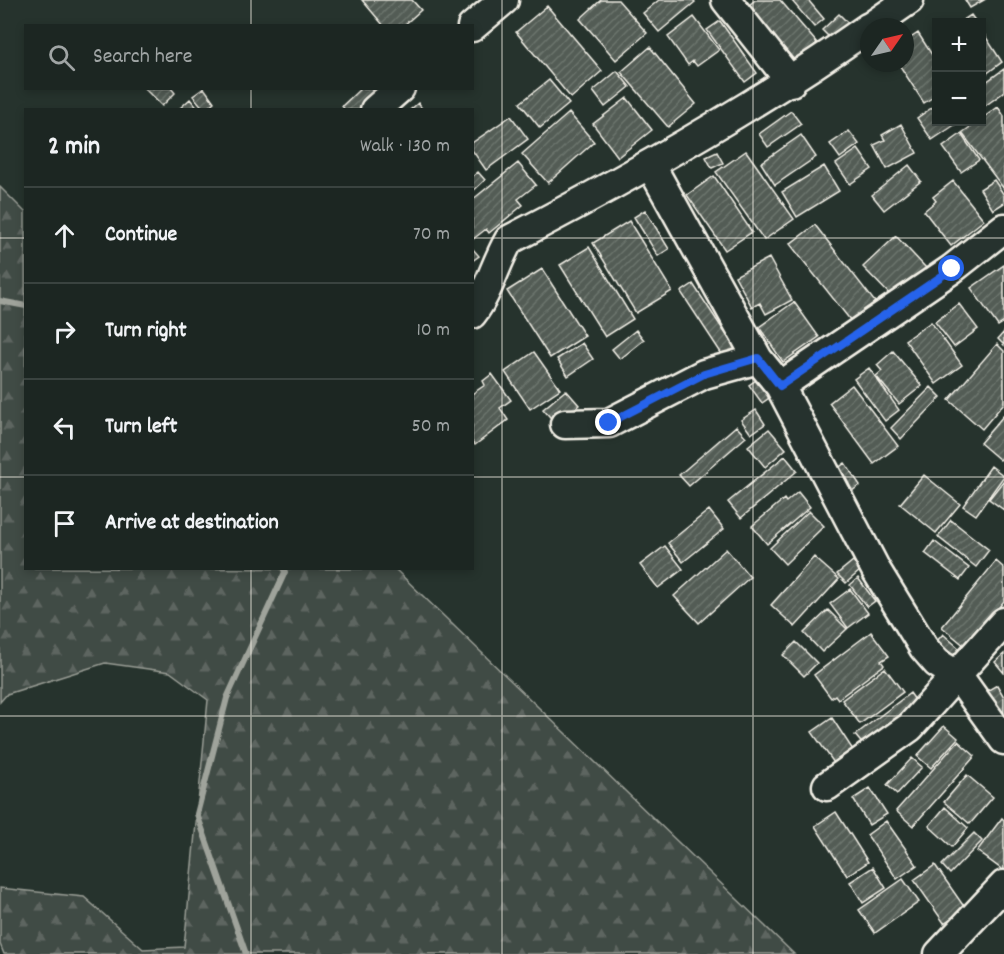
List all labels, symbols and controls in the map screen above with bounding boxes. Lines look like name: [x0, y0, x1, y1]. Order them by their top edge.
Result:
north arrow: [860, 18, 914, 72]
map controls: [932, 18, 986, 126]
button: +: [932, 18, 986, 72]
search box: [24, 24, 474, 90]
icon: search: [45, 41, 78, 74]
text: Search here: [93, 42, 192, 73]
button: −: [932, 72, 986, 126]
text: 2 min: [48, 129, 100, 166]
text: Walk · 130 m: [360, 133, 450, 161]
icon: ahead: [48, 219, 81, 252]
text: Continue: [105, 220, 177, 251]
text: 70 m: [413, 221, 450, 249]
route start: [938, 255, 964, 281]
icon: right: [48, 315, 81, 348]
text: Turn right: [105, 316, 187, 347]
text: 10 m: [416, 317, 450, 345]
route end: [595, 409, 621, 435]
icon: left: [48, 411, 81, 444]
text: Turn left: [105, 412, 177, 443]
text: 50 m: [412, 413, 450, 441]
icon: arrive: [48, 507, 81, 540]
text: Arrive at destination: [105, 508, 279, 539]

